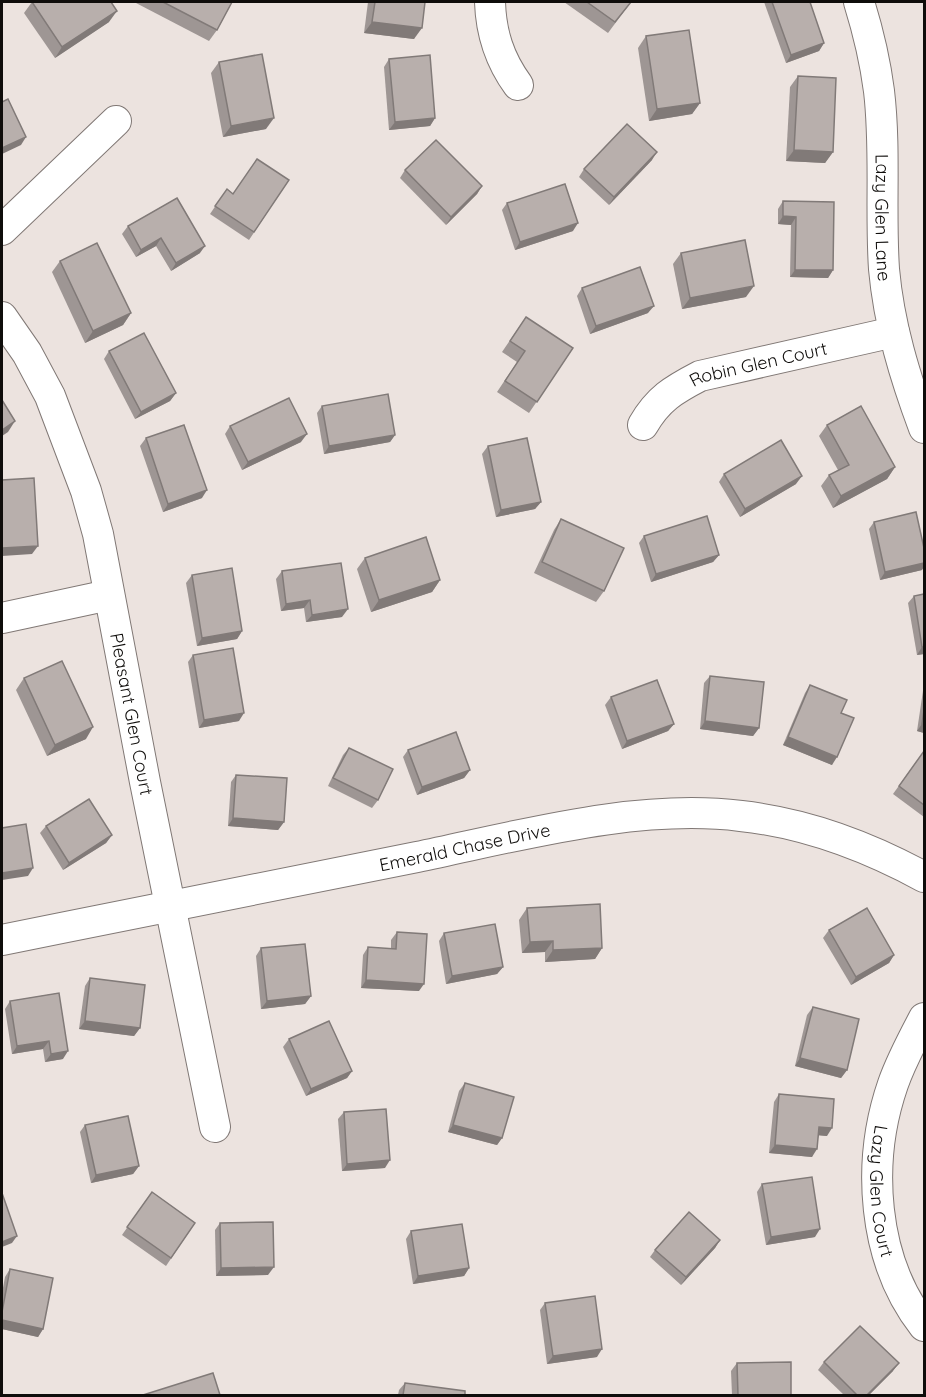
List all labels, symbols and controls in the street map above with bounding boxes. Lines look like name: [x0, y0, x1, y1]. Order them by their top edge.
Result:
street label: Lazy Glen Lane: [871, 154, 897, 282]
street label: Robin Glen Court: [685, 336, 829, 391]
street label: Pleasant Glen Court: [105, 631, 159, 797]
street label: Emerald Chase Drive: [377, 818, 552, 876]
street label: Lazy Glen Court: [866, 1124, 899, 1260]

